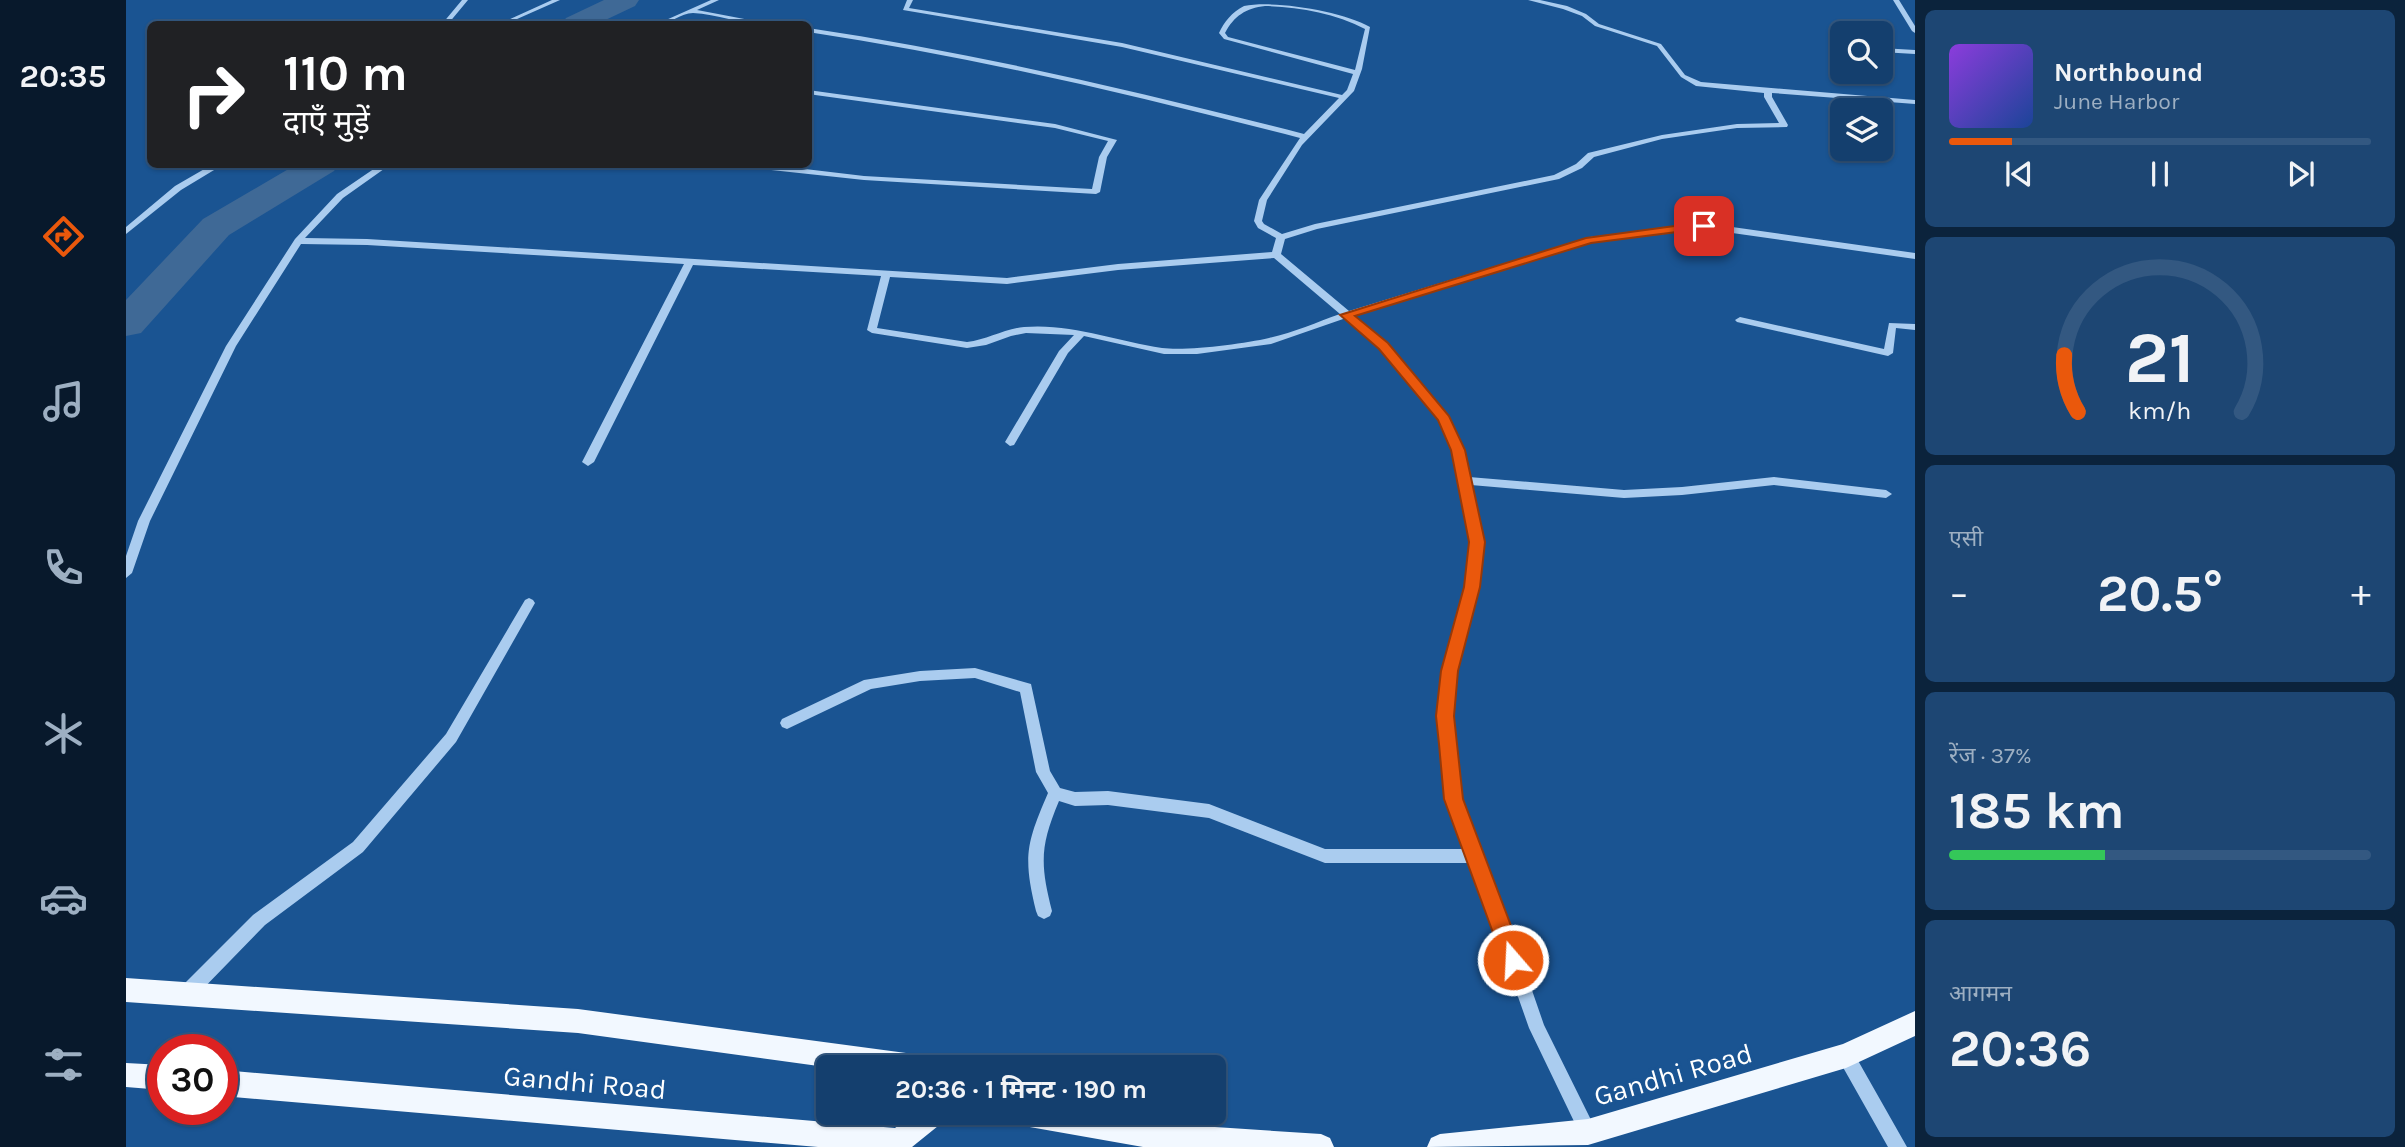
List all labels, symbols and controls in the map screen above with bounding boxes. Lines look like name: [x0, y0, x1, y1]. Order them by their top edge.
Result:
map controls: [1830, 21, 1893, 161]
button: search: [1830, 21, 1893, 84]
text: 110 m: [283, 45, 408, 102]
icon: right: [168, 49, 259, 140]
text: Northbound: [2054, 57, 2203, 88]
text: 20:35: [20, 58, 106, 95]
text: June Harbor: [2054, 88, 2179, 115]
button: layers: [1830, 98, 1893, 161]
text: दाएँ मुड़ें: [283, 104, 370, 141]
icon: previous: [2000, 155, 2038, 193]
icon: pause: [2141, 155, 2179, 193]
icon: next: [2282, 155, 2320, 193]
pin: [1674, 196, 1734, 256]
icon: arrive: [1685, 207, 1723, 245]
icon: directions: [39, 212, 88, 261]
text: 21: [2125, 316, 2195, 401]
icon: music: [39, 377, 88, 426]
text: km/h: [2128, 396, 2192, 425]
text: एसी: [1949, 525, 1983, 552]
icon: phone: [39, 543, 88, 592]
text: 20.5°: [2097, 563, 2223, 624]
text: −: [1949, 571, 1969, 616]
text: +: [2351, 571, 2371, 616]
icon: climate: [39, 709, 88, 758]
text: रेंज · 37%: [1949, 742, 2032, 769]
text: 185 km: [1949, 780, 2125, 841]
icon: car: [39, 874, 88, 923]
position arrow: [1476, 923, 1550, 997]
text: आगमन: [1949, 980, 2012, 1007]
text: 20:36: [1949, 1018, 2091, 1079]
speed limit sign: 30: [147, 1034, 238, 1125]
street label: Gandhi Road: [1590, 1036, 1756, 1113]
icon: filters: [39, 1040, 88, 1089]
street label: Gandhi Road: [502, 1059, 668, 1106]
text: 20:36 · 1 मिनट · 190 m: [895, 1074, 1147, 1105]

